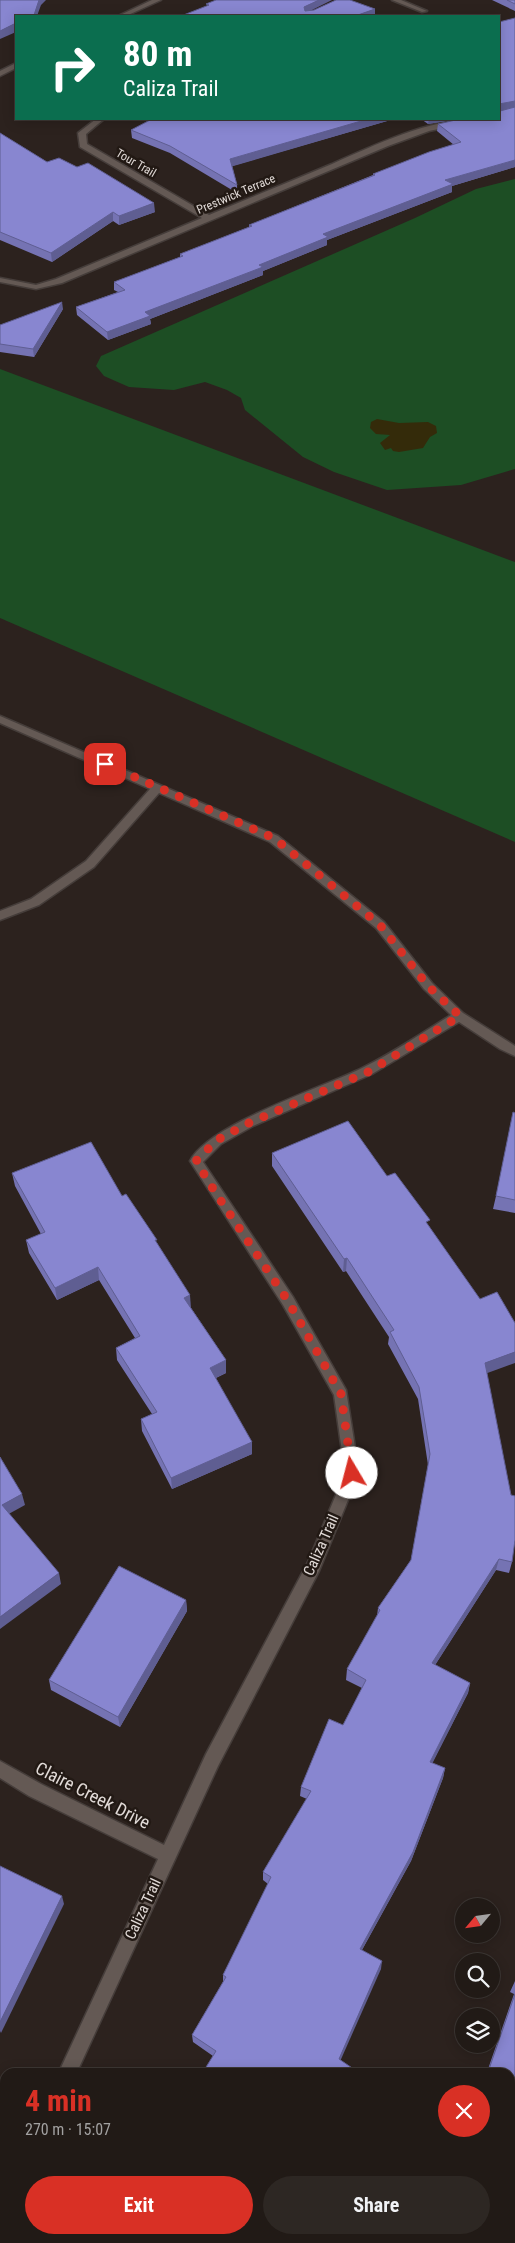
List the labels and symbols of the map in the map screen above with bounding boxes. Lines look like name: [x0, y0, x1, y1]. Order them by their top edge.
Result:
street label: Tour Trail: [113, 146, 159, 180]
street label: Prestwick Terrace: [195, 171, 278, 217]
pin: [84, 743, 126, 785]
position arrow: [325, 1446, 377, 1498]
street label: Caliza Trail: [300, 1512, 342, 1578]
street label: Claire Creek Drive: [32, 1757, 154, 1833]
street label: Caliza Trail: [121, 1876, 165, 1942]
north arrow: [455, 1898, 500, 1942]

